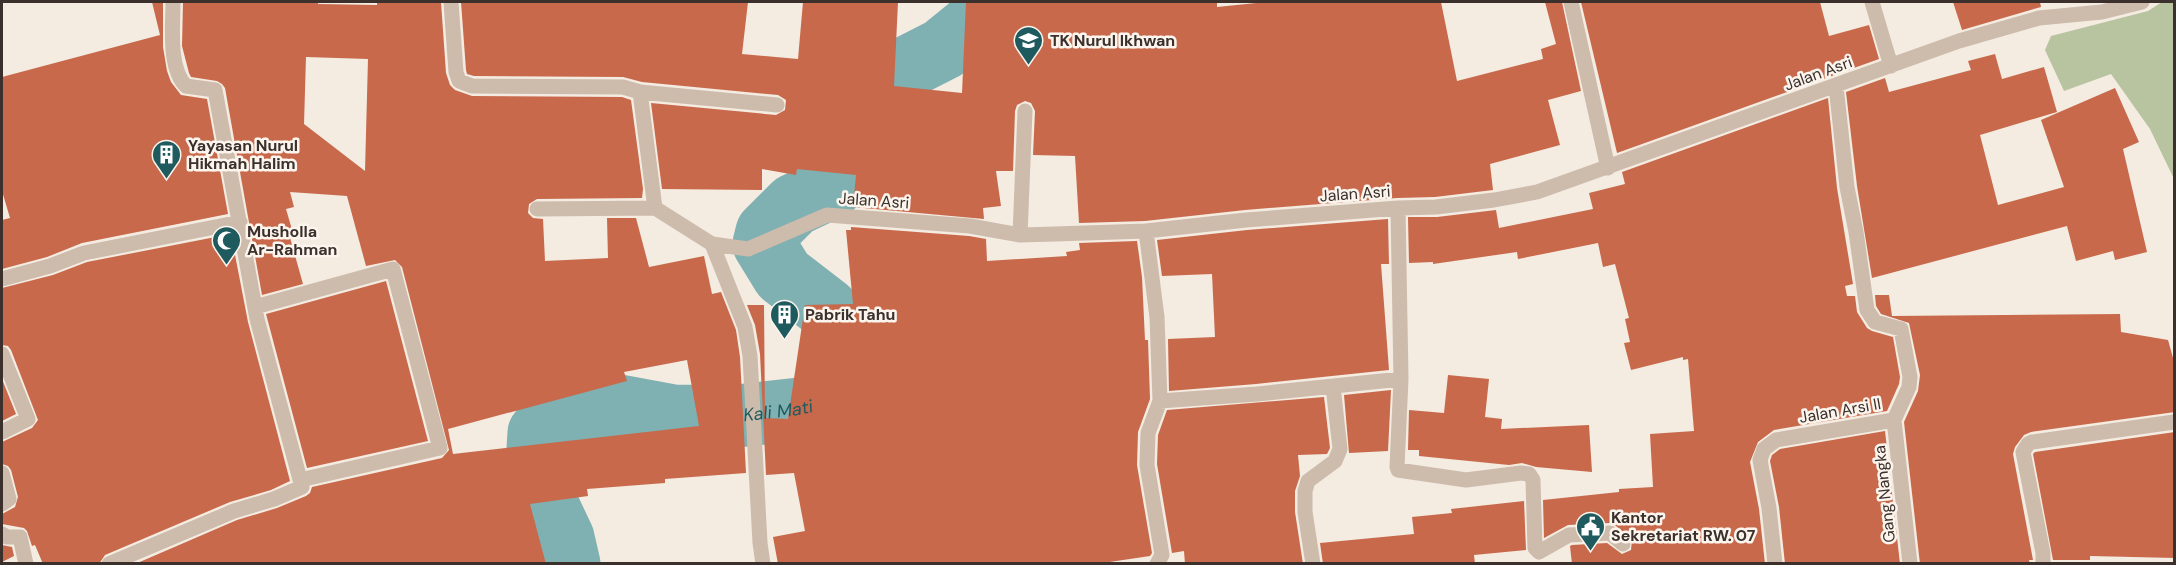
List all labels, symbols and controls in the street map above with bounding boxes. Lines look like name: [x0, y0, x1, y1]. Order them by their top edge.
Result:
school or university icon: TK Nurul Ikhwan: [1013, 24, 1045, 66]
place label: TK Nurul Ikhwan: [1050, 30, 1175, 51]
street label: Jalan Asri: [1781, 51, 1855, 95]
place label: Yayasan Nurul Hikmah Halim: [188, 135, 298, 174]
building icon: Yayasan Nurul Hikmah Halim: [151, 138, 183, 180]
street label: Jalan Asri: [1319, 181, 1391, 206]
street label: Jalan Asri: [838, 188, 910, 213]
place label: Musholla Ar-Rahman: [247, 221, 337, 260]
mosque icon: Musholla Ar-Rahman: [210, 224, 242, 266]
building icon: Pabrik Tahu: [768, 298, 800, 340]
place label: Pabrik Tahu: [805, 304, 895, 325]
street label: Jalan Arsi II: [1798, 393, 1883, 428]
water label: Kali Mati: [742, 394, 816, 427]
street label: Gang Nangka: [1869, 444, 1900, 544]
place label: Kantor Sekretariat RW. 07: [1611, 507, 1756, 546]
public building icon: Kantor Sekretariat RW. 07: [1574, 510, 1606, 552]

